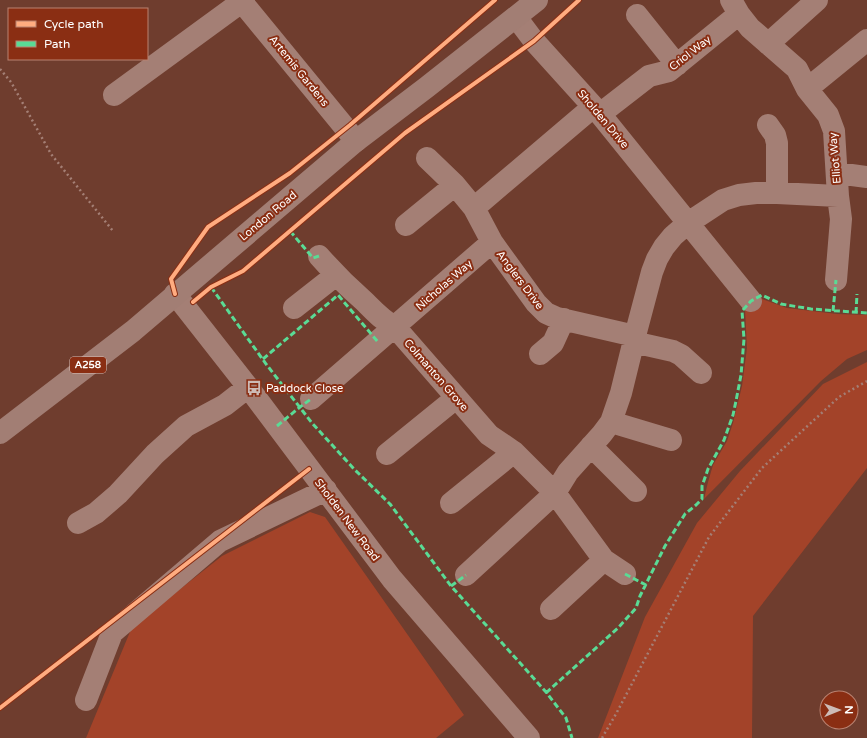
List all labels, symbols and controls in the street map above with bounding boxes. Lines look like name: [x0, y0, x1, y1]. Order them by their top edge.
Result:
legend: [8, 8, 148, 60]
text: Cycle path: [44, 17, 103, 31]
street label: Artemis Gardens: [266, 33, 332, 109]
street label: Criol Way: [667, 33, 714, 73]
text: Path: [44, 37, 70, 51]
street label: Sholden Drive: [575, 87, 631, 151]
street label: Elliot Way: [826, 132, 844, 184]
street label: London Road: [237, 188, 299, 244]
street label: Anglers Drive: [494, 248, 546, 312]
street label: Nicholas Way: [413, 257, 475, 313]
street label: Colmanton Grove: [401, 336, 471, 414]
road number: A258: [70, 357, 106, 373]
bus stop icon: Paddock Close: [245, 379, 263, 397]
place label: Paddock Close: [266, 382, 343, 395]
street label: Sholden New Road: [312, 476, 382, 564]
north arrow: [819, 690, 859, 730]
text: N: [842, 705, 855, 714]

